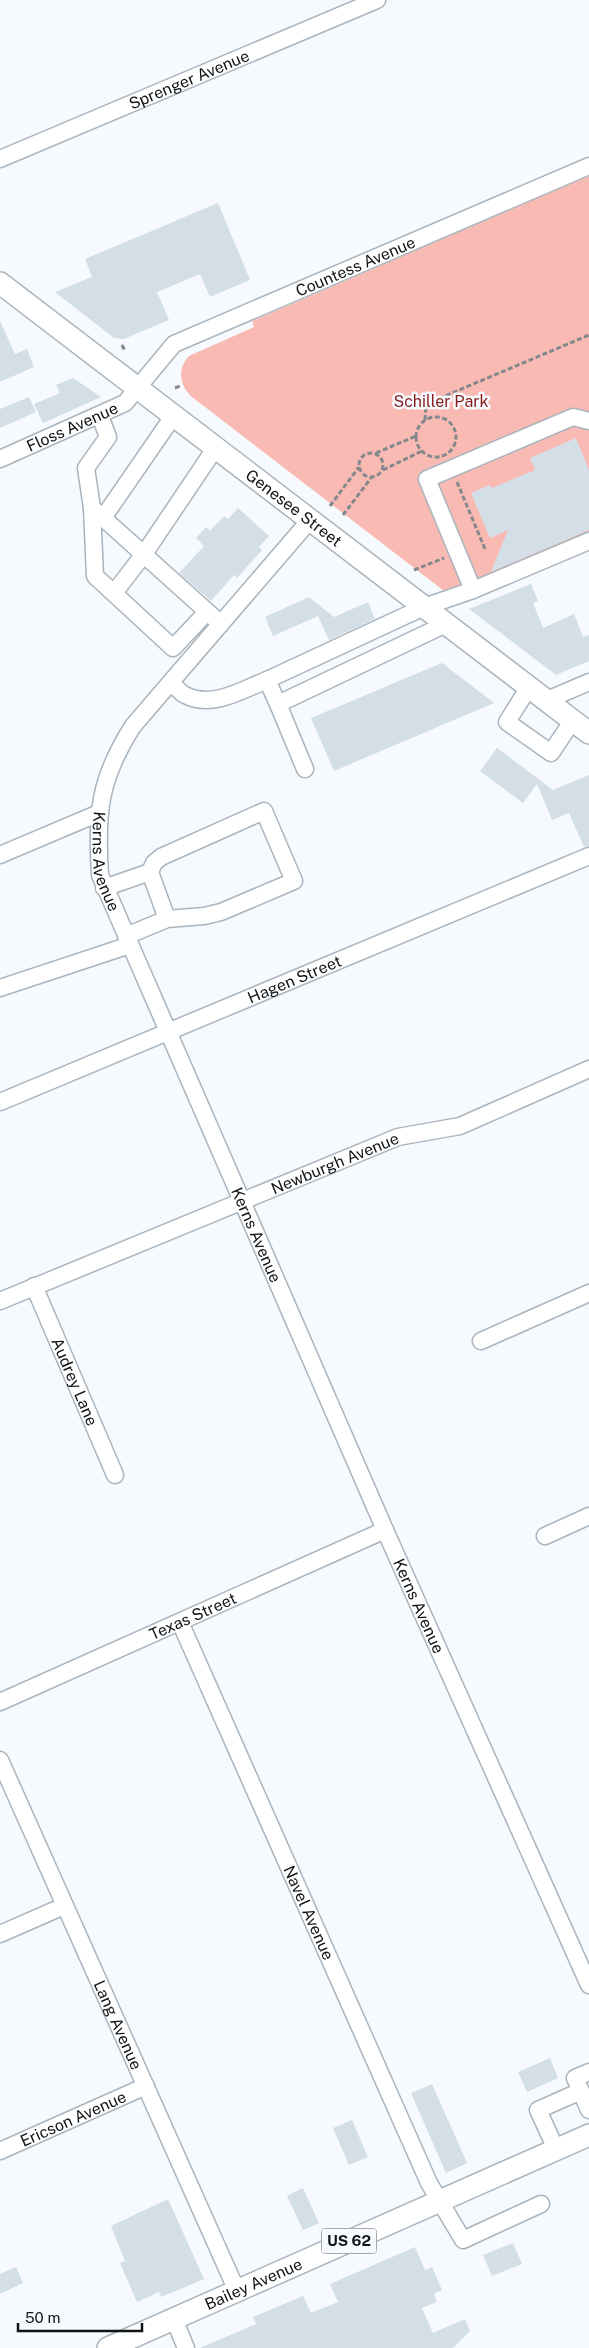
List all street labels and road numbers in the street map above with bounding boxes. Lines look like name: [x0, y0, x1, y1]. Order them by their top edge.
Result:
street label: Sprenger Avenue: [126, 46, 252, 114]
street label: Countess Avenue: [293, 233, 418, 301]
street label: Floss Avenue: [24, 398, 121, 456]
street label: Genesee Street: [242, 465, 346, 551]
street label: Kerns Avenue: [89, 811, 124, 914]
street label: Hagen Street: [245, 952, 344, 1008]
street label: Newburgh Avenue: [268, 1129, 402, 1198]
street label: Kerns Avenue: [227, 1184, 285, 1285]
street label: Audrey Lane: [47, 1335, 102, 1429]
street label: Kerns Avenue: [389, 1556, 448, 1656]
street label: Texas Street: [146, 1589, 239, 1644]
street label: Navel Avenue: [279, 1863, 338, 1963]
street label: Lang Avenue: [90, 1977, 146, 2073]
street label: Ericson Avenue: [17, 2087, 129, 2151]
road number: US 62: [322, 2228, 376, 2254]
street label: Bailey Avenue: [202, 2254, 305, 2314]

